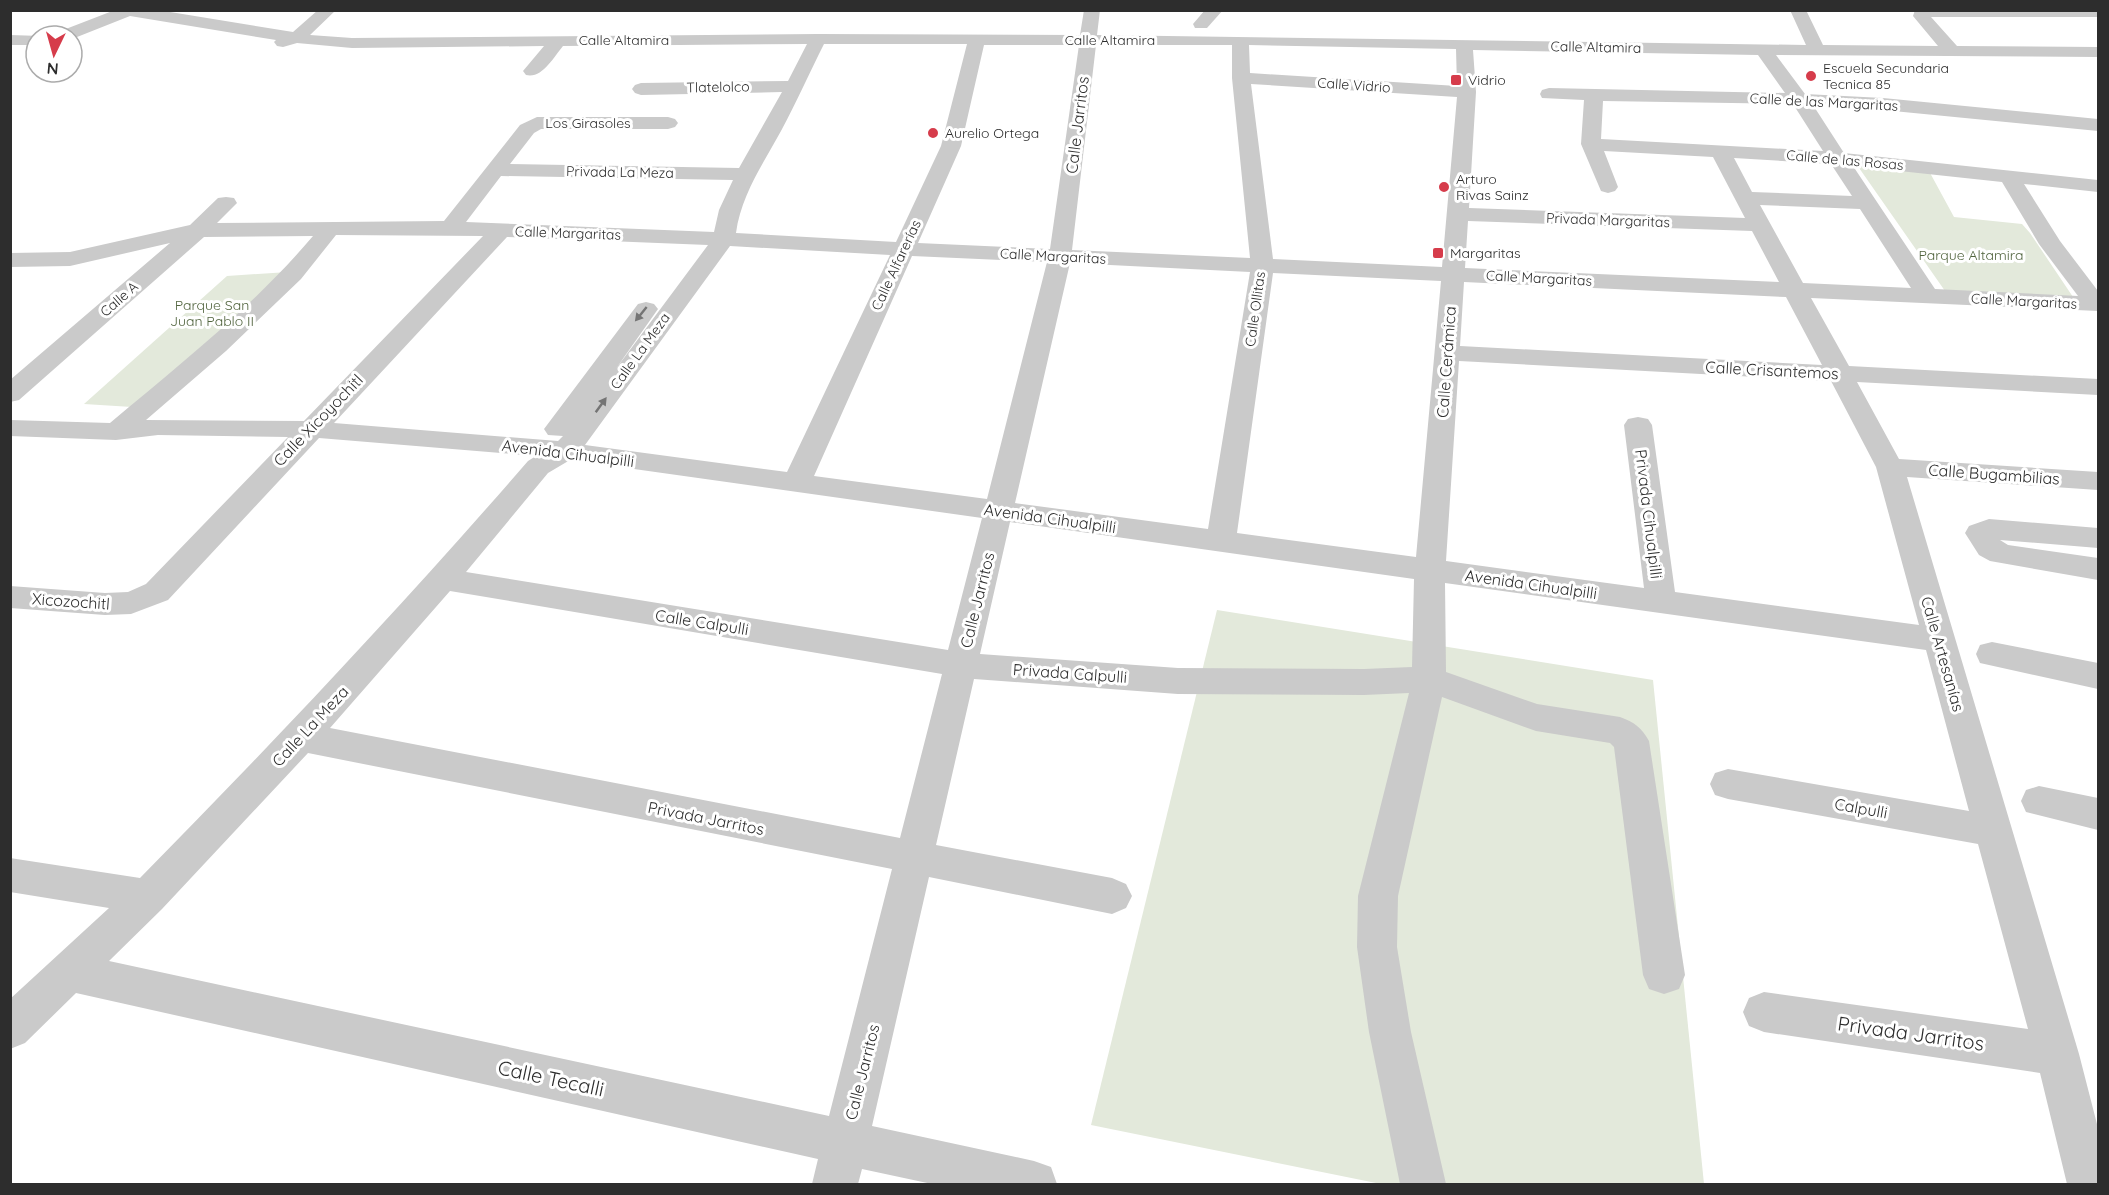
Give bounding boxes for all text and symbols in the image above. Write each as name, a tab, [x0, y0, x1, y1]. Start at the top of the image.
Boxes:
north arrow	[24, 24, 84, 84]
street label: Calle Altamira	[579, 31, 669, 49]
street label: Calle Altamira	[1065, 31, 1155, 49]
street label: Calle Altamira	[1551, 37, 1641, 57]
text: N	[46, 58, 59, 79]
place label: Escuela Secundaria Tecnica 85	[1823, 59, 1949, 93]
marker: Escuela Secundaria Tecnica 85	[1804, 69, 1818, 83]
place label: Vidrio	[1468, 71, 1506, 89]
street label: Calle Vidrio	[1317, 73, 1391, 97]
marker: Vidrio	[1449, 73, 1463, 87]
street label: Calle Jarritos	[1061, 75, 1093, 175]
street label: Tlatelolco	[686, 77, 750, 97]
street label: Calle de las Margaritas	[1749, 89, 1899, 115]
street label: Los Girasoles	[545, 114, 631, 132]
place label: Aurelio Ortega	[945, 124, 1039, 142]
marker: Aurelio Ortega	[926, 126, 940, 140]
street label: Calle de las Rosas	[1786, 146, 1904, 174]
street label: Privada La Meza	[566, 162, 674, 182]
place label: Arturo Rivas Sainz	[1456, 170, 1529, 204]
marker: Arturo Rivas Sainz	[1437, 180, 1451, 194]
street label: Privada Margaritas	[1546, 209, 1670, 231]
street label: Calle Alfarerías	[867, 217, 925, 313]
street label: Calle Margaritas	[515, 222, 621, 244]
street label: Calle Margaritas	[999, 244, 1107, 268]
place label: Margaritas	[1450, 244, 1521, 262]
marker: Margaritas	[1431, 246, 1445, 260]
park label: Parque Altamira	[1919, 246, 2023, 264]
street label: Calle Margaritas	[1485, 266, 1593, 290]
street label: Calle Ollitas	[1241, 270, 1269, 348]
street label: Calle A	[96, 278, 142, 320]
street label: Calle Margaritas	[1970, 289, 2078, 313]
park label: Parque San Juan Pablo II	[170, 296, 254, 330]
street label: Calle Cerámica	[1432, 305, 1460, 419]
one-way arrow	[636, 307, 648, 322]
street label: Calle La Meza	[606, 309, 674, 393]
street label: Calle Crisantemos	[1705, 357, 1839, 383]
street label: Calle Xicoyochitl	[269, 370, 367, 470]
one-way arrow	[595, 397, 607, 412]
street label: Avenida Cihualpilli	[501, 435, 635, 471]
street label: Privada Cihualpilli	[1631, 448, 1667, 580]
street label: Calle Bugambilias	[1928, 459, 2060, 489]
street label: Avenida Cihualpilli	[983, 499, 1117, 537]
street label: Calle Jarritos	[955, 550, 999, 650]
street label: Avenida Cihualpilli	[1464, 565, 1598, 603]
street label: Xicozochitl	[31, 588, 111, 614]
street label: Calle Artesanías	[1917, 594, 1969, 714]
street label: Calle Calpulli	[654, 605, 750, 639]
street label: Privada Calpulli	[1012, 659, 1128, 687]
street label: Calle La Meza	[268, 682, 352, 770]
street label: Calpulli	[1833, 794, 1889, 822]
street label: Privada Jarritos	[646, 797, 766, 839]
street label: Privada Jarritos	[1836, 1010, 1986, 1056]
street label: Calle Jarritos	[840, 1022, 884, 1122]
street label: Calle Tecalli	[496, 1055, 606, 1101]

